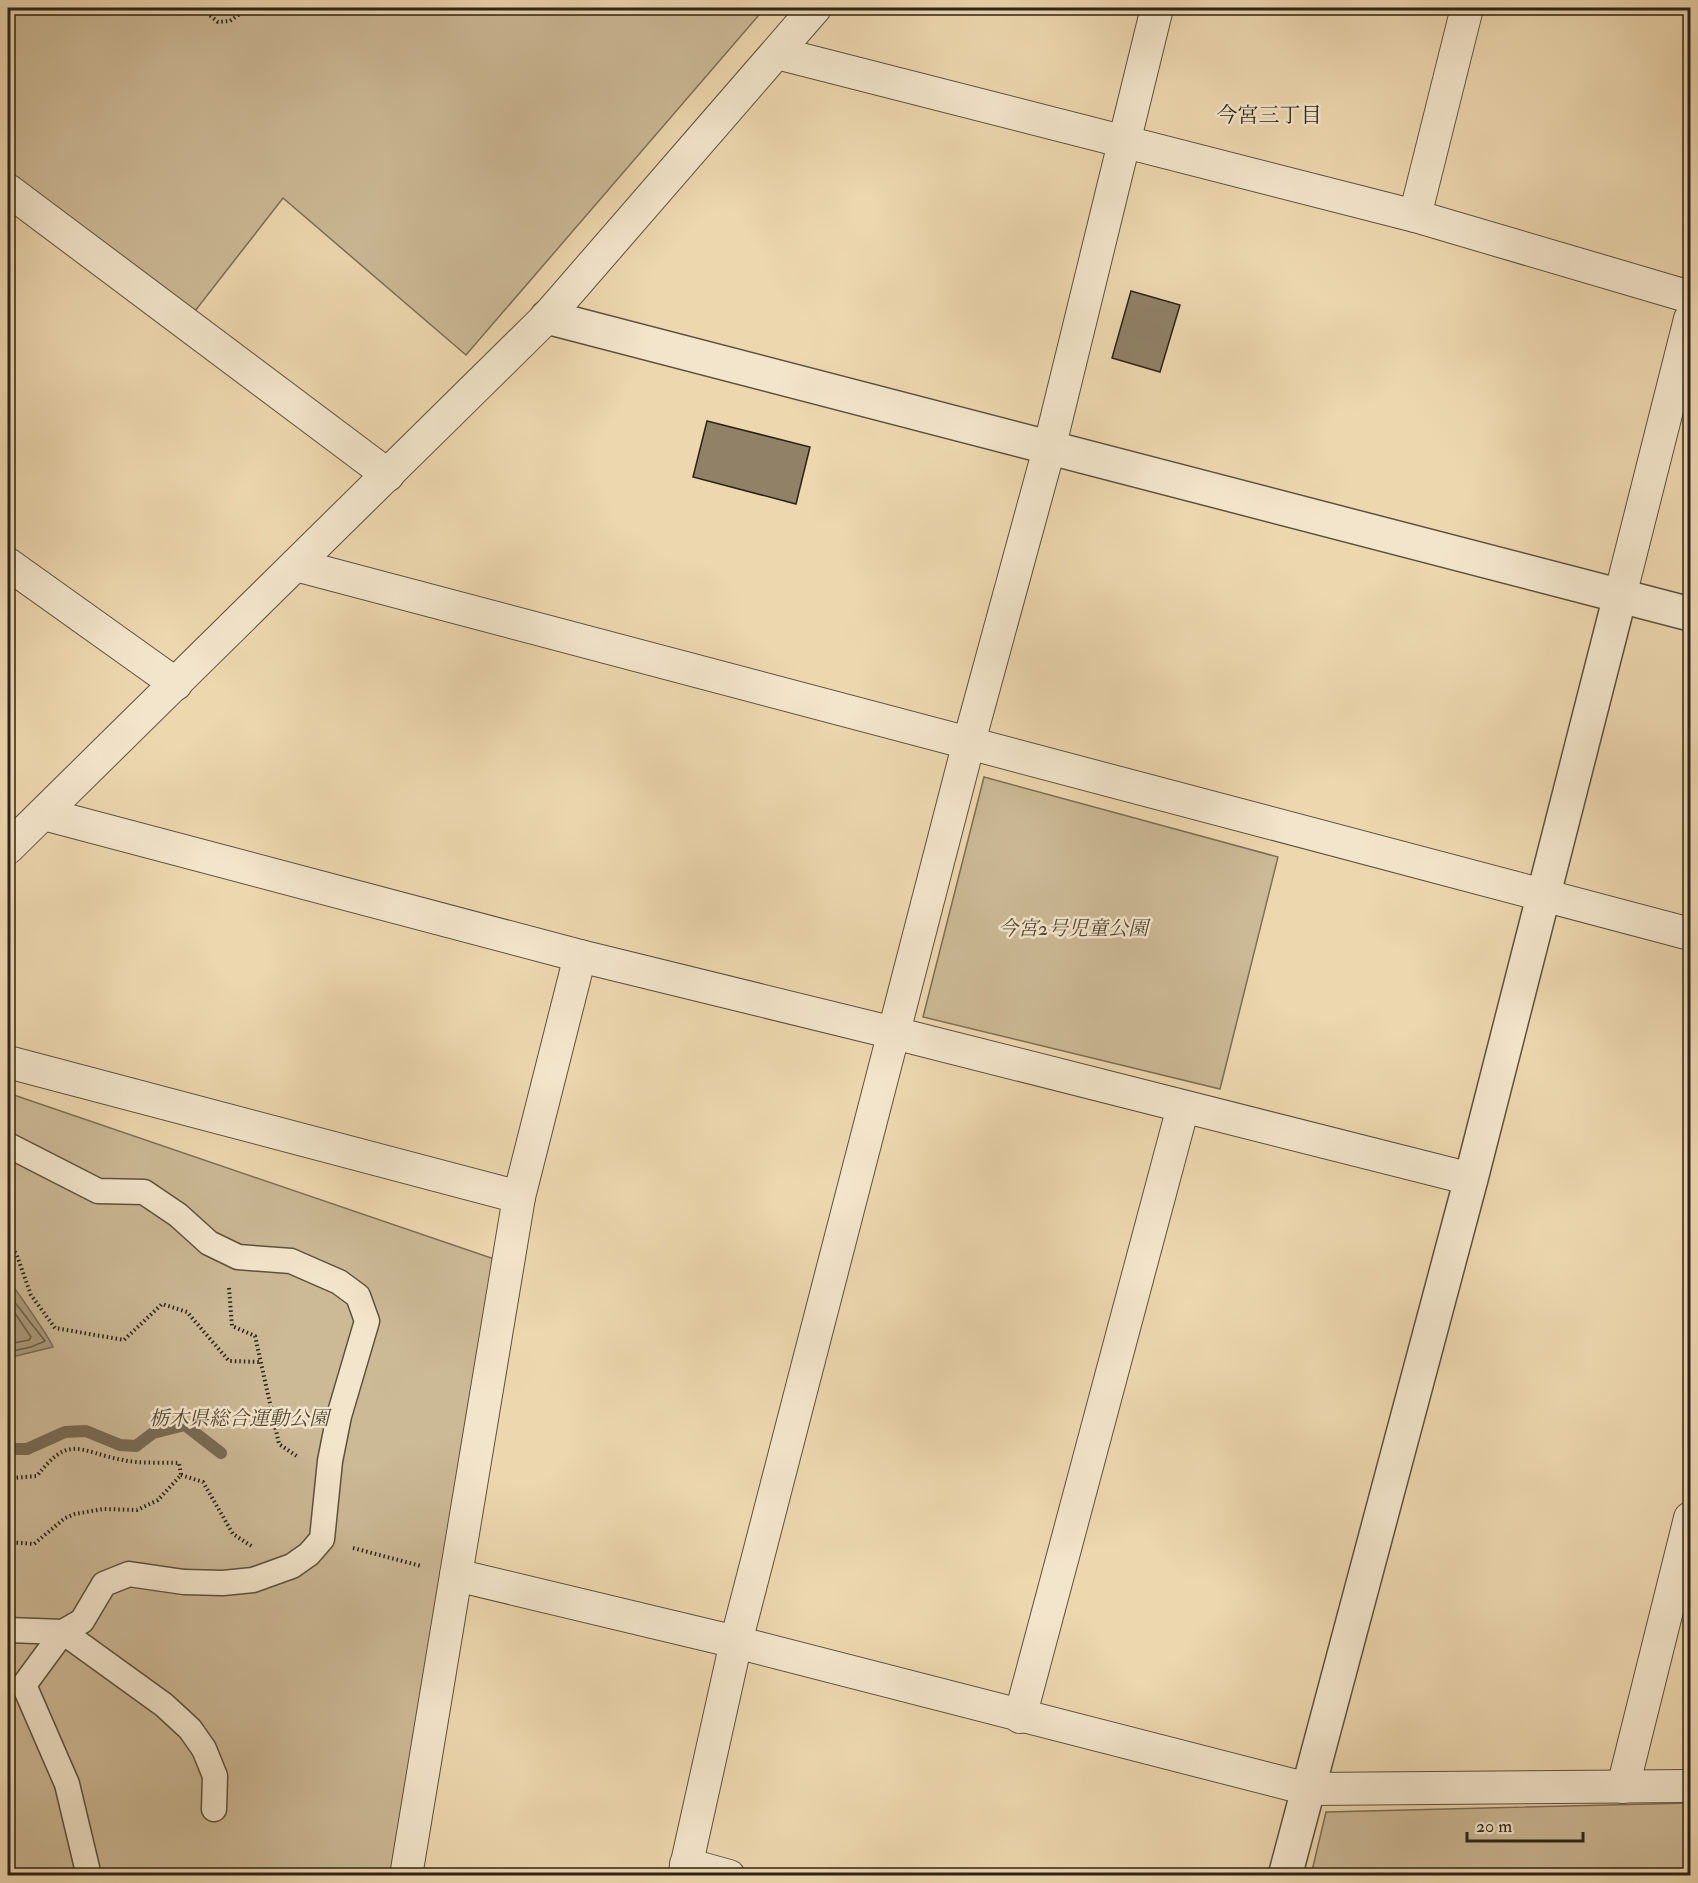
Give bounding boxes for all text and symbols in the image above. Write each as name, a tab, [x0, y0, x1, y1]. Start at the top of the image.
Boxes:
district label: 今宮三丁目	[1217, 102, 1322, 129]
park label: 今宮2号児童公園	[998, 916, 1151, 941]
park label: 栃木県総合運動公園	[149, 1406, 332, 1431]
scale bar	[1467, 1805, 1582, 1843]
text: 20 m	[1476, 1815, 1512, 1838]

